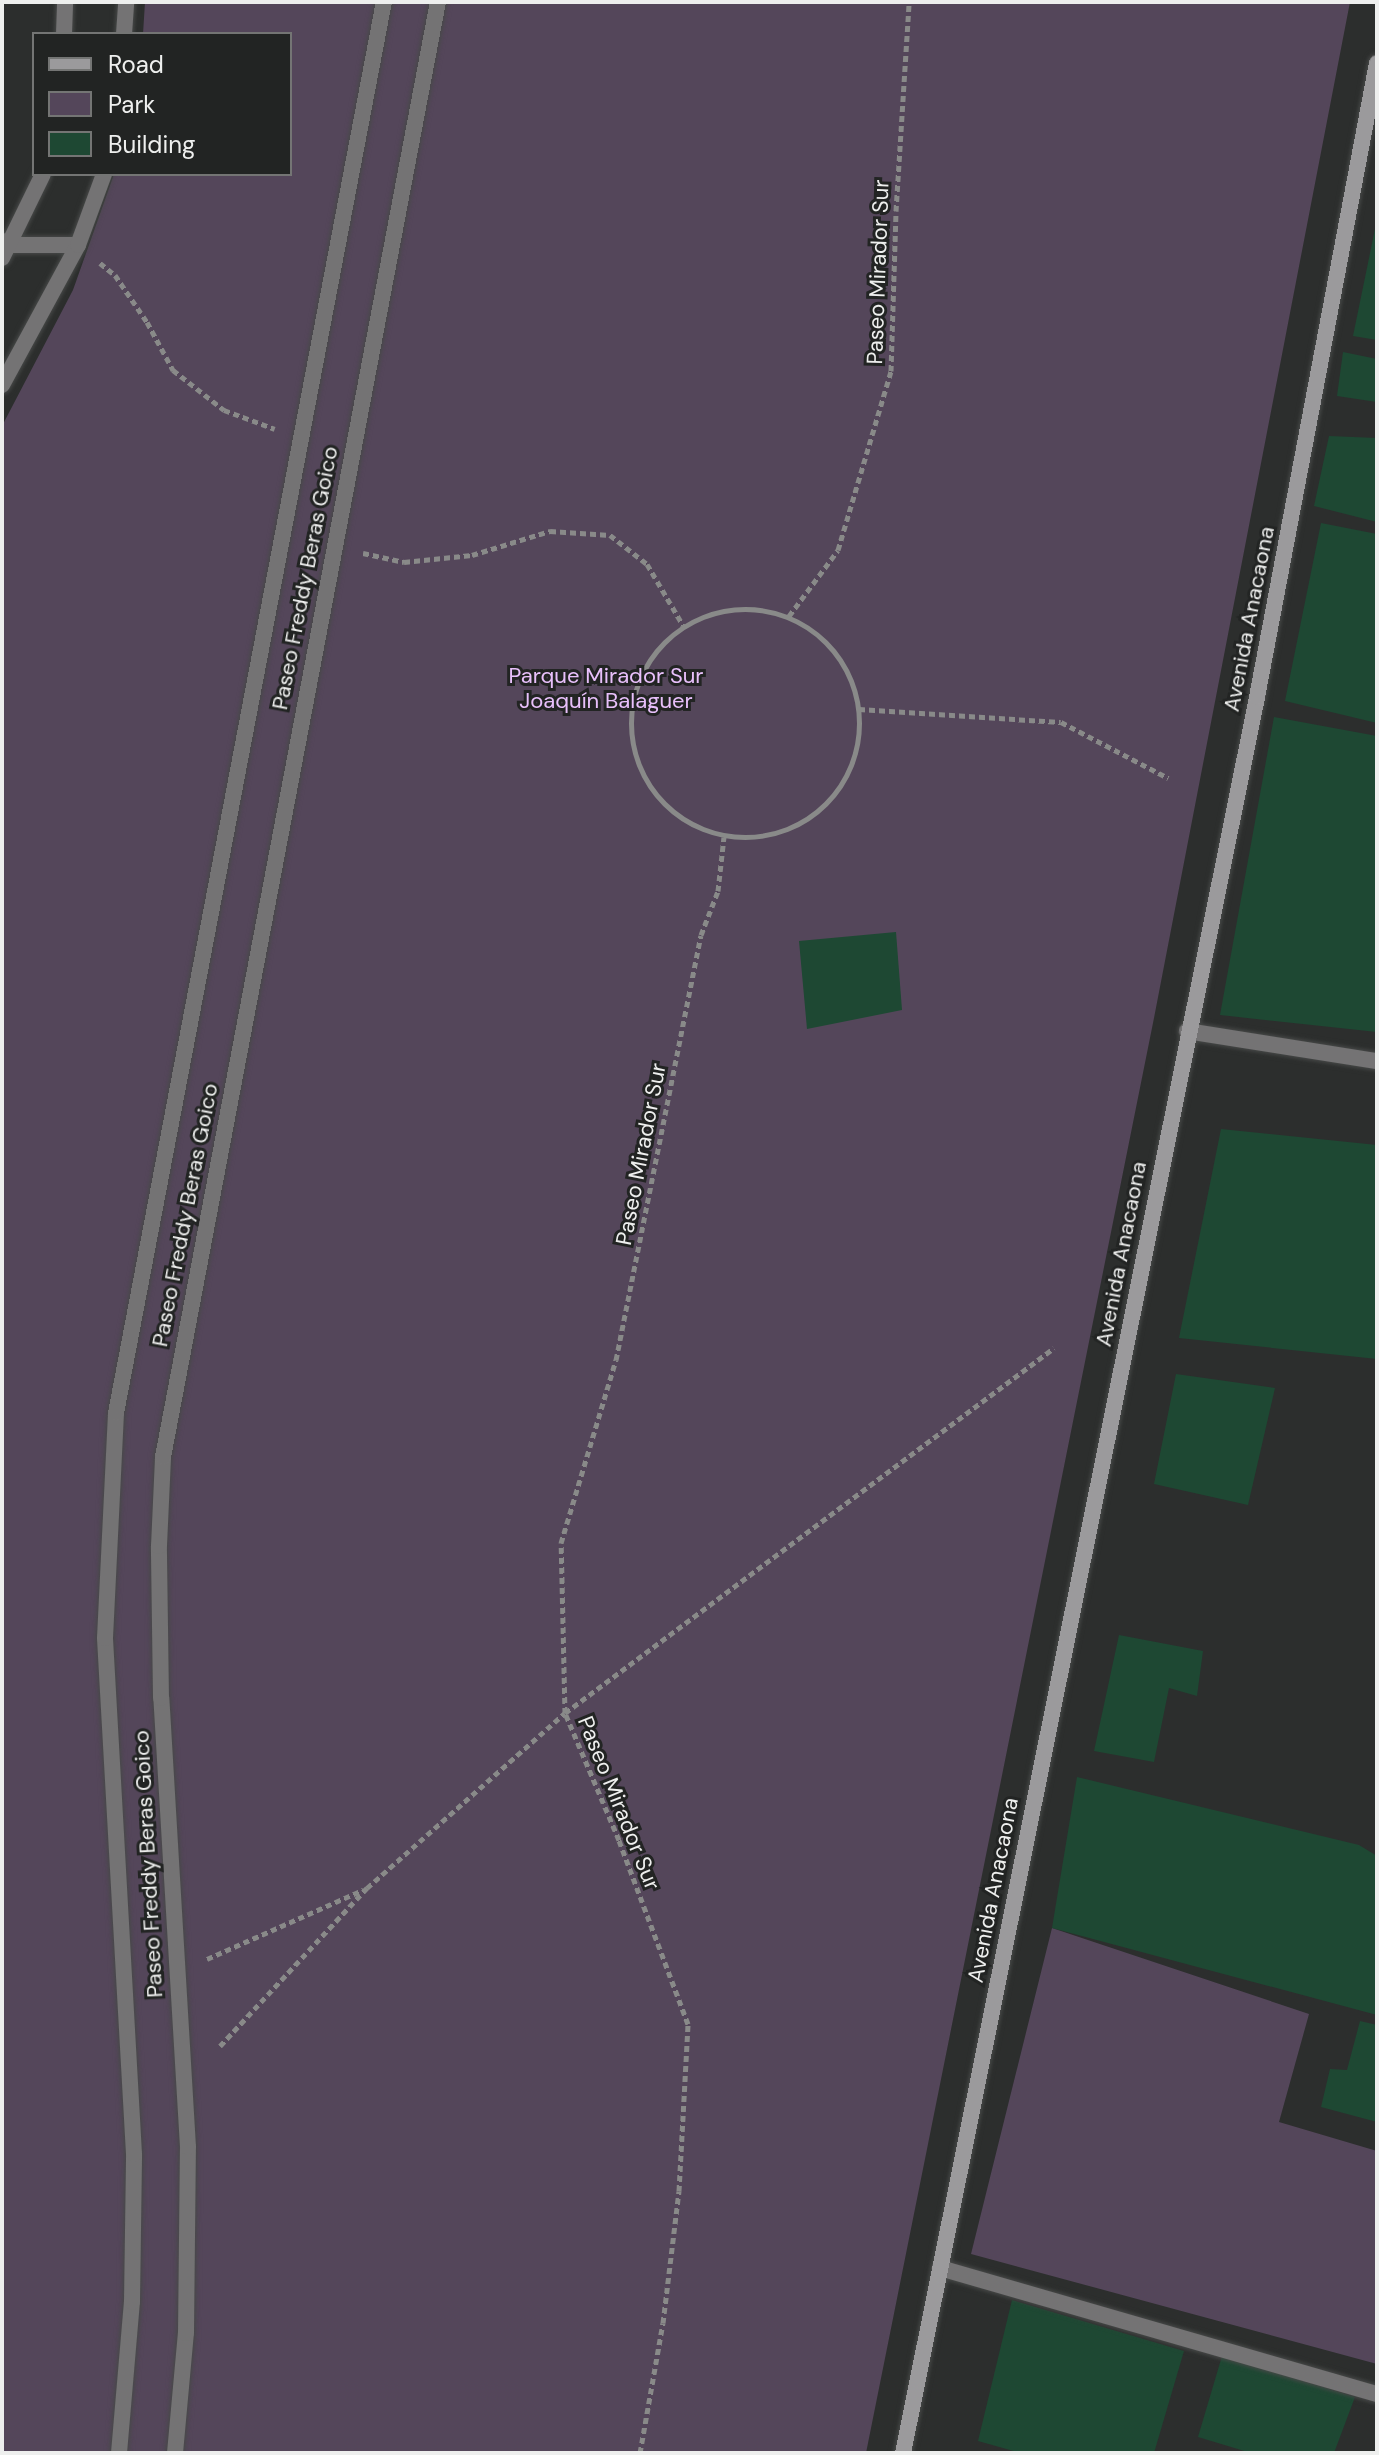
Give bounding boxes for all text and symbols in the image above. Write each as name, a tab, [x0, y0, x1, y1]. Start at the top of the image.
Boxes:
legend	[32, 32, 292, 176]
text: Road	[108, 49, 164, 80]
text: Park	[108, 89, 155, 120]
text: Building	[108, 129, 195, 160]
street label: Paseo Mirador Sur	[862, 179, 894, 365]
street label: Paseo Freddy Beras Goico	[267, 444, 343, 712]
street label: Avenida Anacaona	[1218, 524, 1280, 714]
park label: Parque Mirador Sur Joaquín Balaguer	[509, 662, 703, 714]
street label: Paseo Mirador Sur	[610, 1061, 672, 1247]
street label: Paseo Freddy Beras Goico	[147, 1081, 223, 1349]
street label: Avenida Anacaona	[1090, 1159, 1152, 1349]
street label: Paseo Mirador Sur	[572, 1712, 666, 1894]
street label: Paseo Freddy Beras Goico	[128, 1730, 168, 1998]
street label: Avenida Anacaona	[962, 1795, 1024, 1985]

